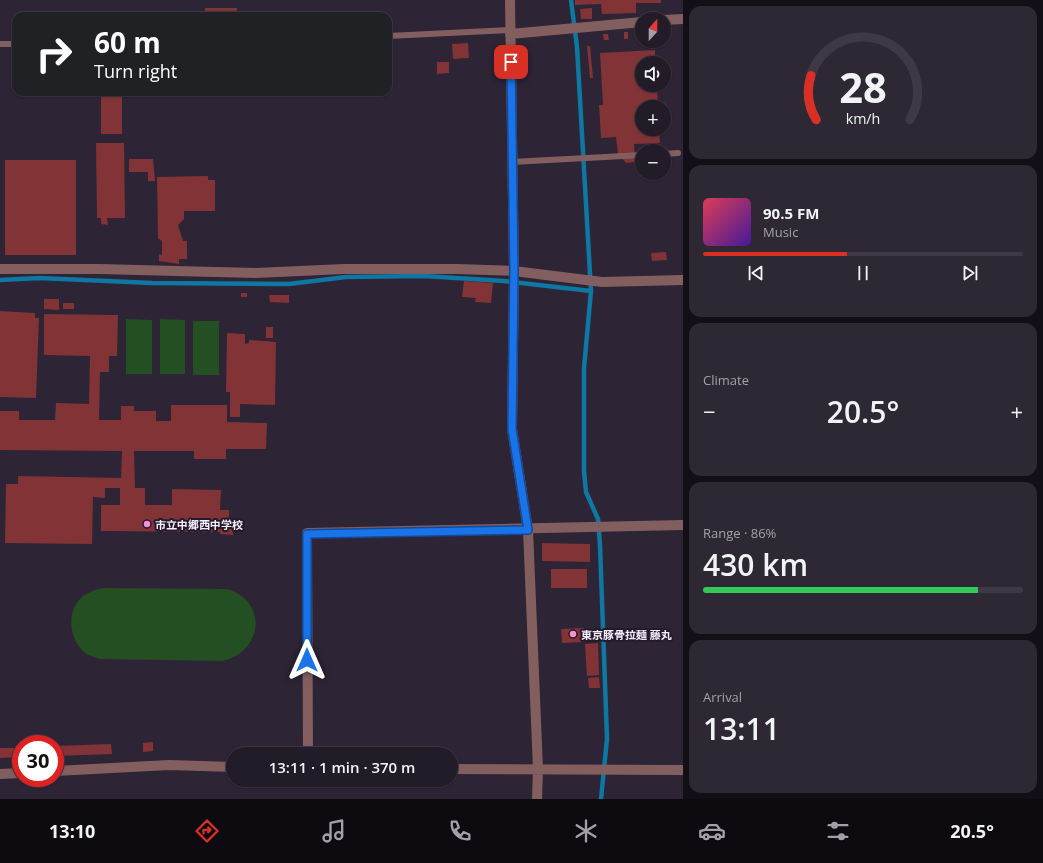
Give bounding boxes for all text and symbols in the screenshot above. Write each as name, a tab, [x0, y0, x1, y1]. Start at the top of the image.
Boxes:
north arrow	[635, 12, 671, 48]
map controls	[635, 12, 671, 180]
text: 60 m	[94, 23, 161, 61]
icon: right	[28, 28, 80, 80]
pin	[494, 45, 528, 79]
icon: arrive	[500, 51, 522, 73]
button: sound	[635, 56, 671, 92]
text: Turn right	[94, 59, 177, 83]
text: 28	[839, 59, 887, 115]
button: +	[635, 100, 671, 136]
text: km/h	[846, 109, 880, 128]
button: −	[635, 144, 671, 180]
text: 90.5 FM	[763, 203, 819, 223]
text: Music	[763, 223, 798, 241]
icon: previous	[745, 262, 767, 284]
icon: pause	[852, 262, 874, 284]
icon: next	[959, 262, 981, 284]
text: Climate	[703, 371, 749, 389]
text: 20.5°	[827, 391, 899, 432]
text: −	[703, 396, 716, 426]
text: +	[1010, 396, 1023, 426]
place label: 市立中郷西中学校	[155, 517, 243, 532]
marker: 市立中郷西中学校	[142, 519, 152, 529]
text: Range · 86%	[703, 524, 776, 542]
text: 430 km	[703, 544, 808, 585]
place label: 東京豚骨拉麺 藤丸	[581, 627, 672, 642]
marker: 東京豚骨拉麺 藤丸	[568, 629, 578, 639]
position arrow	[286, 639, 328, 681]
text: Arrival	[703, 688, 742, 706]
text: 13:11	[703, 708, 780, 749]
speed limit sign: 30	[12, 735, 64, 787]
text: 13:11 · 1 min · 370 m	[269, 757, 415, 777]
icon: directions	[193, 817, 221, 845]
icon: music	[320, 817, 348, 845]
icon: phone	[446, 817, 474, 845]
icon: climate	[572, 817, 600, 845]
icon: car	[698, 817, 726, 845]
icon: filters	[824, 817, 852, 845]
text: 13:10	[49, 819, 95, 843]
text: 20.5°	[950, 819, 994, 843]

